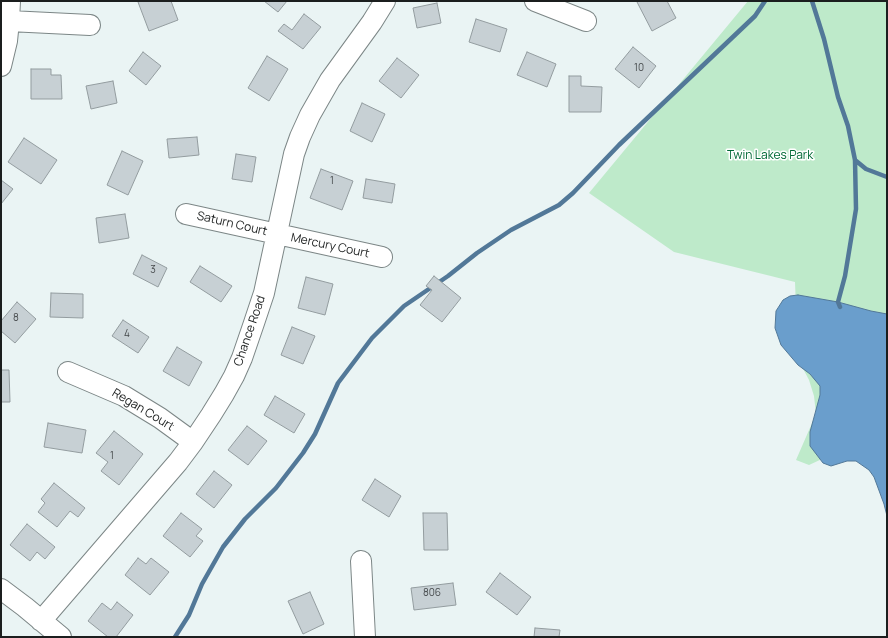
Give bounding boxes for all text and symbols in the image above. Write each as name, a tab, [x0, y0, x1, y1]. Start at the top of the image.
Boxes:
house number: 10	[634, 62, 644, 74]
park label: Twin Lakes Park	[727, 149, 813, 163]
house number: 1	[330, 175, 334, 187]
street label: Saturn Court	[195, 209, 269, 239]
street label: Mercury Court	[289, 231, 371, 261]
house number: 3	[150, 264, 156, 276]
street label: Chance Road	[231, 294, 269, 368]
house number: 8	[13, 312, 19, 324]
house number: 4	[124, 328, 130, 340]
street label: Regan Court	[109, 386, 177, 434]
house number: 1	[110, 450, 114, 462]
house number: 806	[423, 587, 441, 599]

